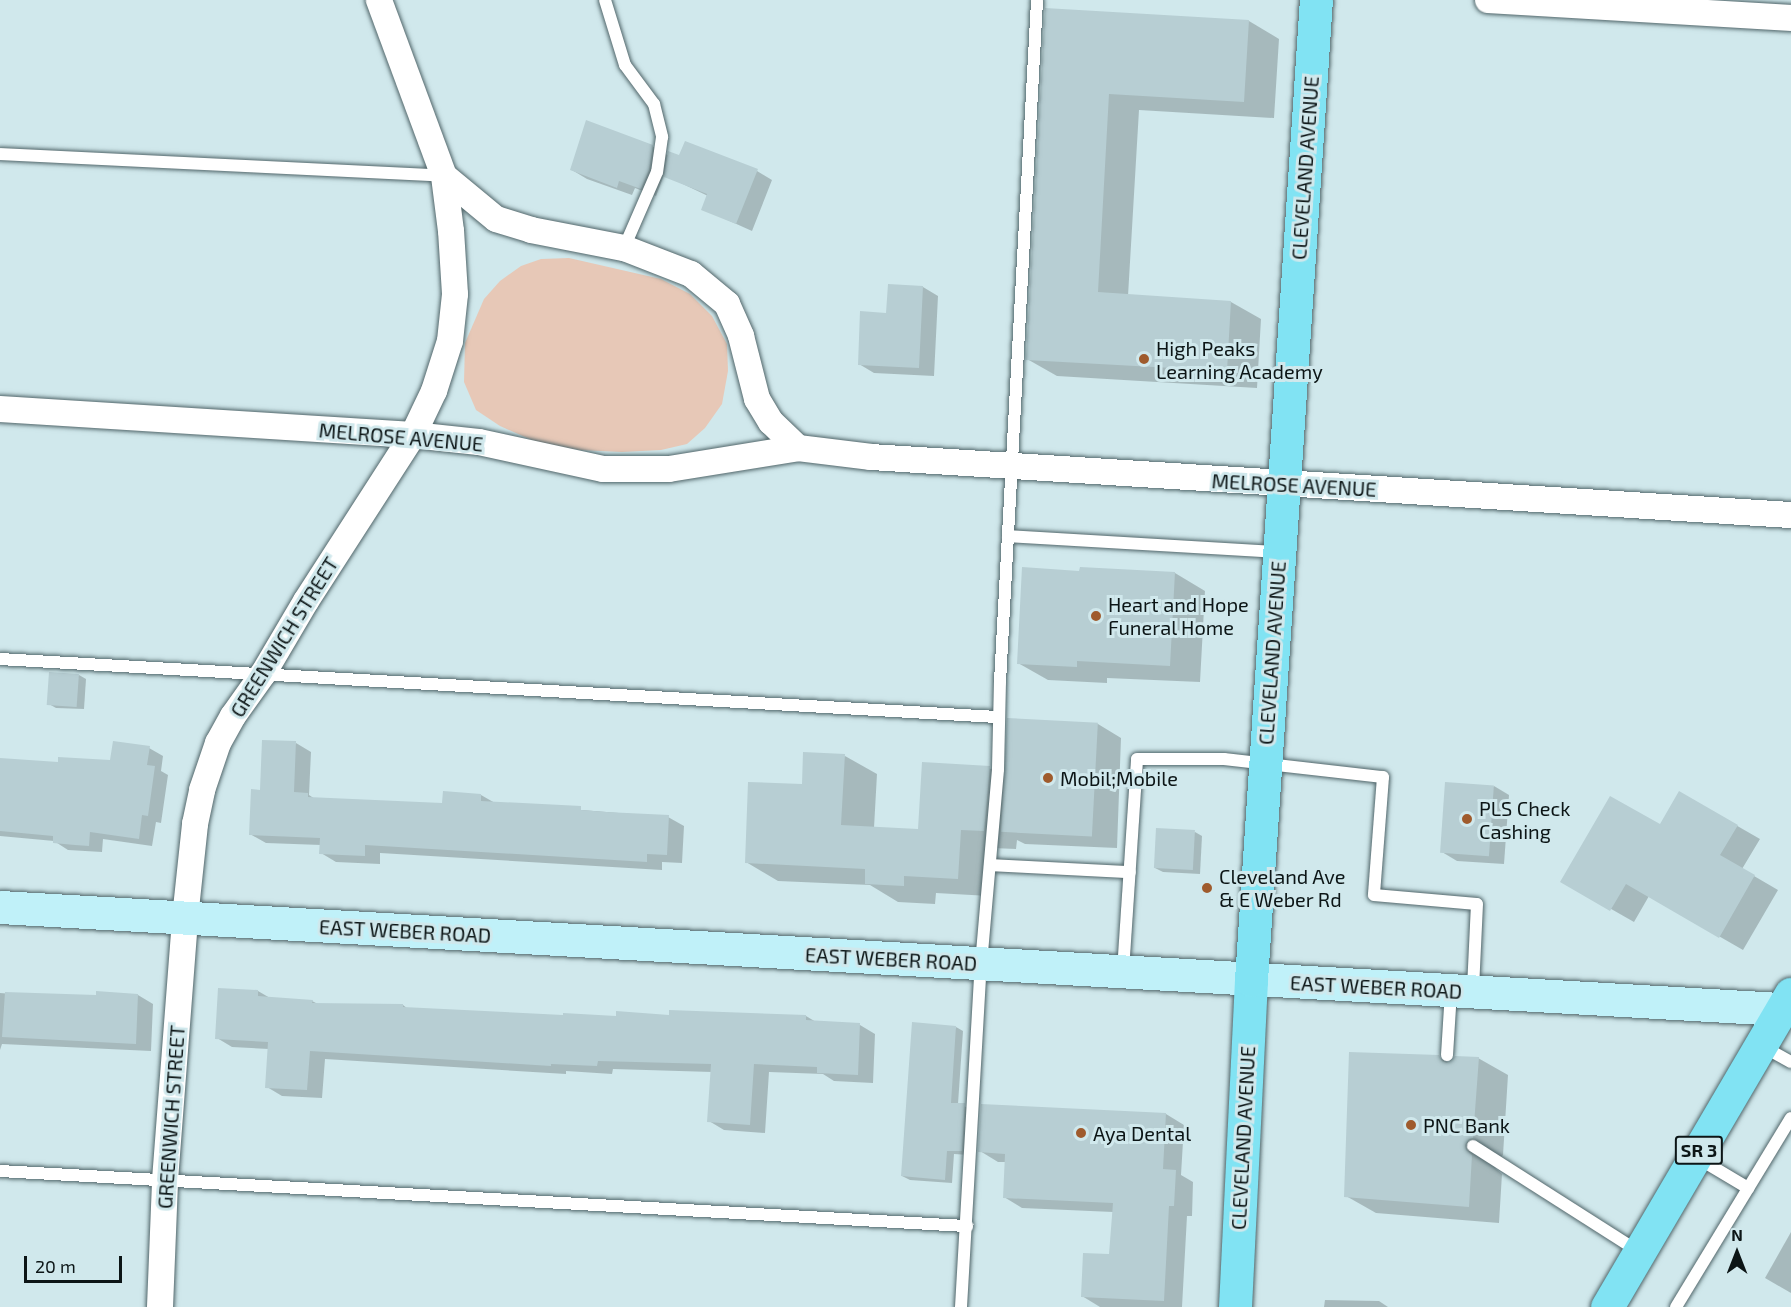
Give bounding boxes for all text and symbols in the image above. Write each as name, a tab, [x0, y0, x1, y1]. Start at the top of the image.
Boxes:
street label: CLEVELAND AVENUE	[1287, 75, 1323, 261]
place label: High Peaks Learning Academy	[1156, 336, 1323, 383]
marker: High Peaks Learning Academy	[1137, 352, 1151, 366]
street label: MELROSE AVENUE	[318, 418, 484, 456]
street label: MELROSE AVENUE	[1211, 469, 1377, 501]
street label: GREENWICH STREET	[225, 553, 343, 721]
street label: CLEVELAND AVENUE	[1254, 560, 1290, 746]
place label: Heart and Hope Funeral Home	[1108, 592, 1249, 639]
marker: Heart and Hope Funeral Home	[1089, 609, 1103, 623]
place label: Mobil;Mobile	[1060, 766, 1178, 790]
marker: Mobil;Mobile	[1041, 771, 1055, 785]
place label: PLS Check Cashing	[1479, 796, 1570, 843]
marker: PLS Check Cashing	[1460, 812, 1474, 826]
place label: Cleveland Ave & E Weber Rd	[1219, 864, 1346, 911]
marker: Cleveland Ave & E Weber Rd	[1200, 881, 1214, 895]
street label: EAST WEBER ROAD	[318, 914, 492, 948]
street label: EAST WEBER ROAD	[804, 942, 978, 976]
street label: EAST WEBER ROAD	[1289, 970, 1463, 1004]
street label: GREENWICH STREET	[153, 1024, 189, 1210]
street label: CLEVELAND AVENUE	[1226, 1045, 1260, 1231]
place label: PNC Bank	[1423, 1113, 1510, 1137]
marker: PNC Bank	[1404, 1118, 1418, 1132]
place label: Aya Dental	[1093, 1121, 1191, 1145]
marker: Aya Dental	[1074, 1126, 1088, 1140]
road number: SR 3	[1674, 1135, 1724, 1165]
north arrow	[1707, 1223, 1767, 1283]
text: N	[1731, 1225, 1743, 1244]
scale bar	[27, 1244, 124, 1282]
text: 20 m	[35, 1255, 76, 1277]

